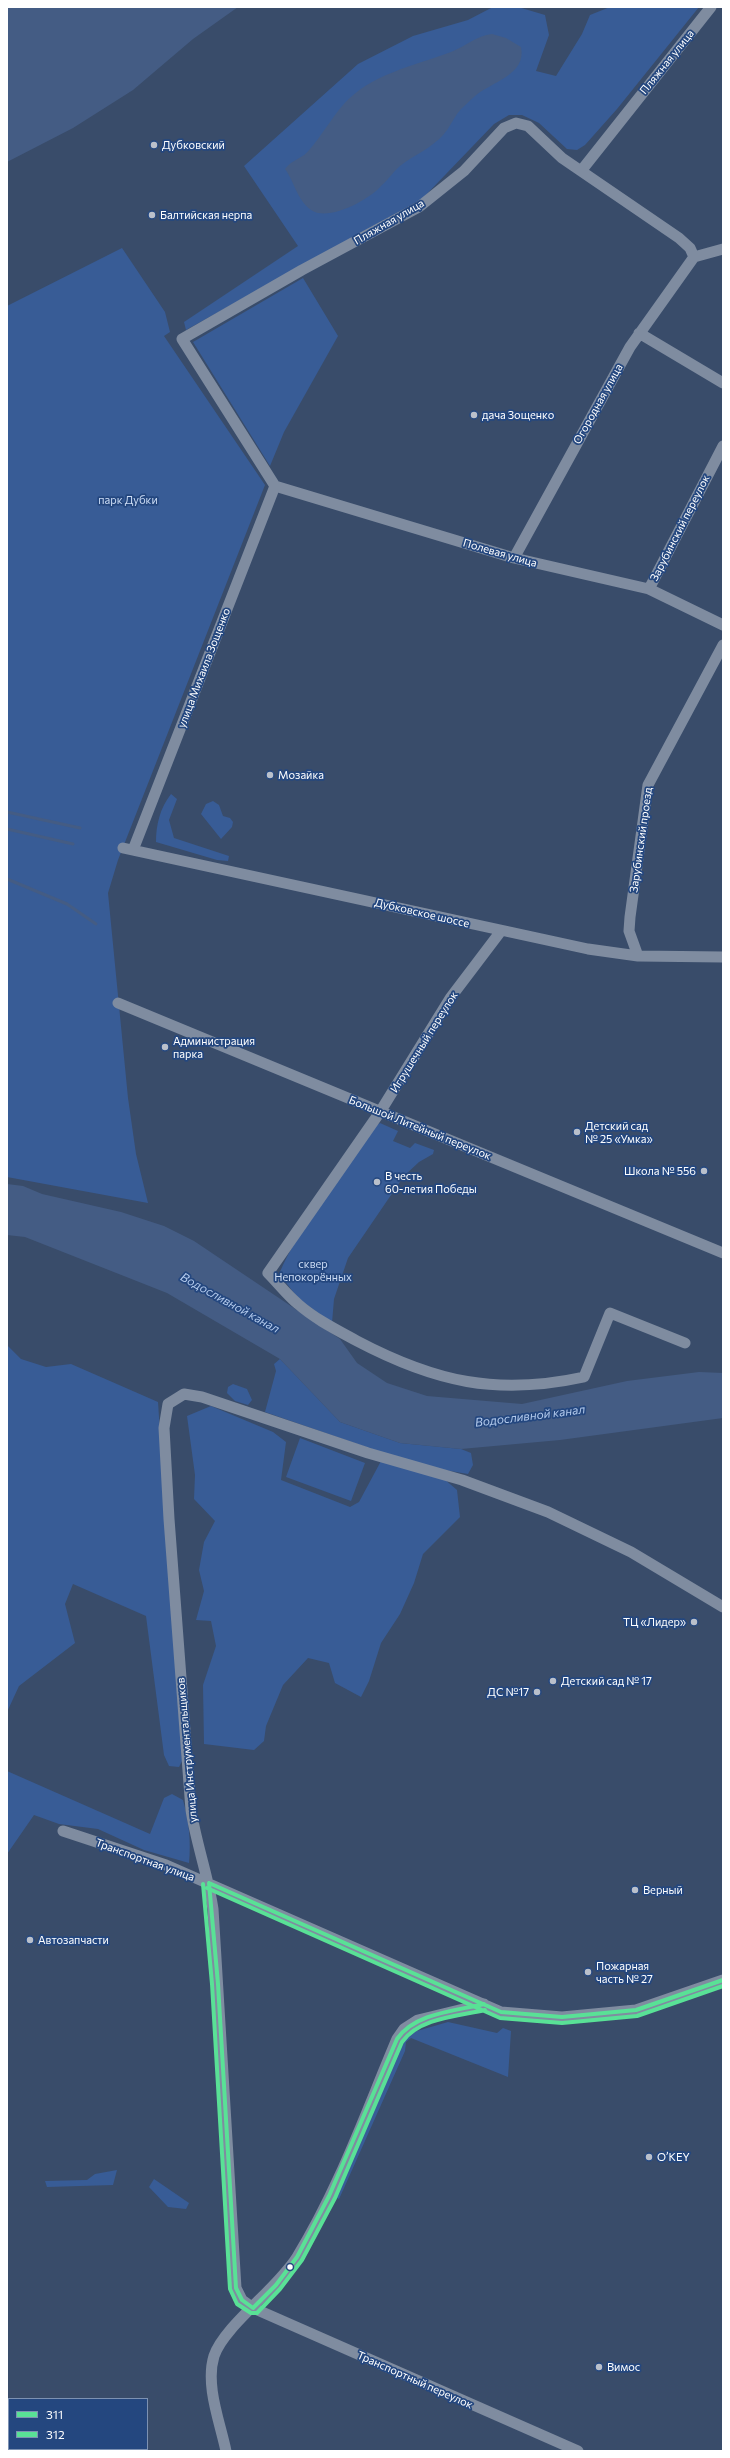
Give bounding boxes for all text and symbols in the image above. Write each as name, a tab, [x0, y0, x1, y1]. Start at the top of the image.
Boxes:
street label: Пляжная улица	[637, 27, 697, 97]
place label: Дубковский	[162, 138, 225, 152]
marker: Дубковский	[149, 140, 159, 150]
street label: Пляжная улица	[351, 197, 427, 247]
place label: Балтийская нерпа	[160, 208, 252, 222]
marker: Балтийская нерпа	[147, 210, 157, 220]
street label: Огородная улица	[571, 362, 625, 446]
place label: дача Зощенко	[482, 408, 554, 422]
marker: дача Зощенко	[469, 410, 479, 420]
street label: Зарубинский переулок	[647, 473, 713, 583]
park label: парк Дубки	[98, 493, 158, 507]
street label: Полевая улица	[461, 536, 539, 570]
street label: улица Михаила Зощенко	[175, 606, 233, 730]
place label: Мозайка	[278, 768, 324, 782]
marker: Мозайка	[265, 770, 275, 780]
street label: Зарубинский проезд	[627, 787, 655, 893]
street label: Дубковское шоссе	[373, 896, 471, 930]
street label: Игрушечный переулок	[387, 989, 461, 1095]
place label: Администрация парка	[173, 1034, 255, 1060]
marker: Администрация парка	[160, 1042, 170, 1052]
street label: Большой Литейный переулок	[347, 1093, 493, 1163]
place label: Детский сад № 25 «Умка»	[585, 1119, 653, 1145]
marker: Детский сад № 25 «Умка»	[572, 1127, 582, 1137]
place label: Школа № 556	[624, 1164, 696, 1178]
marker: Школа № 556	[699, 1166, 709, 1176]
place label: В честь 60-летия Победы	[385, 1169, 477, 1195]
marker: В честь 60-летия Победы	[372, 1177, 382, 1187]
park label: сквер Непокорённых	[274, 1257, 352, 1283]
water label: Водосливной канал	[178, 1270, 282, 1336]
water label: Водосливной канал	[474, 1402, 586, 1430]
place label: ТЦ «Лидер»	[623, 1615, 686, 1629]
marker: ТЦ «Лидер»	[689, 1617, 699, 1627]
place label: Детский сад № 17	[561, 1674, 652, 1688]
marker: Детский сад № 17	[548, 1676, 558, 1686]
street label: улица Инструментальщиков	[174, 1677, 200, 1823]
place label: ДС №17	[487, 1685, 529, 1699]
marker: ДС №17	[532, 1687, 542, 1697]
street label: Транспортная улица	[94, 1836, 196, 1884]
place label: Верный	[643, 1883, 683, 1897]
marker: Верный	[630, 1885, 640, 1895]
place label: Автозапчасти	[38, 1933, 109, 1947]
marker: Автозапчасти	[25, 1935, 35, 1945]
place label: Пожарная часть № 27	[596, 1959, 653, 1985]
marker: Пожарная часть № 27	[583, 1967, 593, 1977]
place label: O’KEY	[657, 2150, 690, 2164]
marker: O’KEY	[644, 2152, 654, 2162]
unlabelled marker	[285, 2262, 295, 2272]
street label: Транспортный переулок	[355, 2348, 475, 2412]
place label: Вимос	[607, 2360, 640, 2374]
marker: Вимос	[594, 2362, 604, 2372]
legend	[8, 2398, 148, 2450]
text: 311	[46, 2407, 63, 2421]
text: 312	[46, 2427, 65, 2441]

